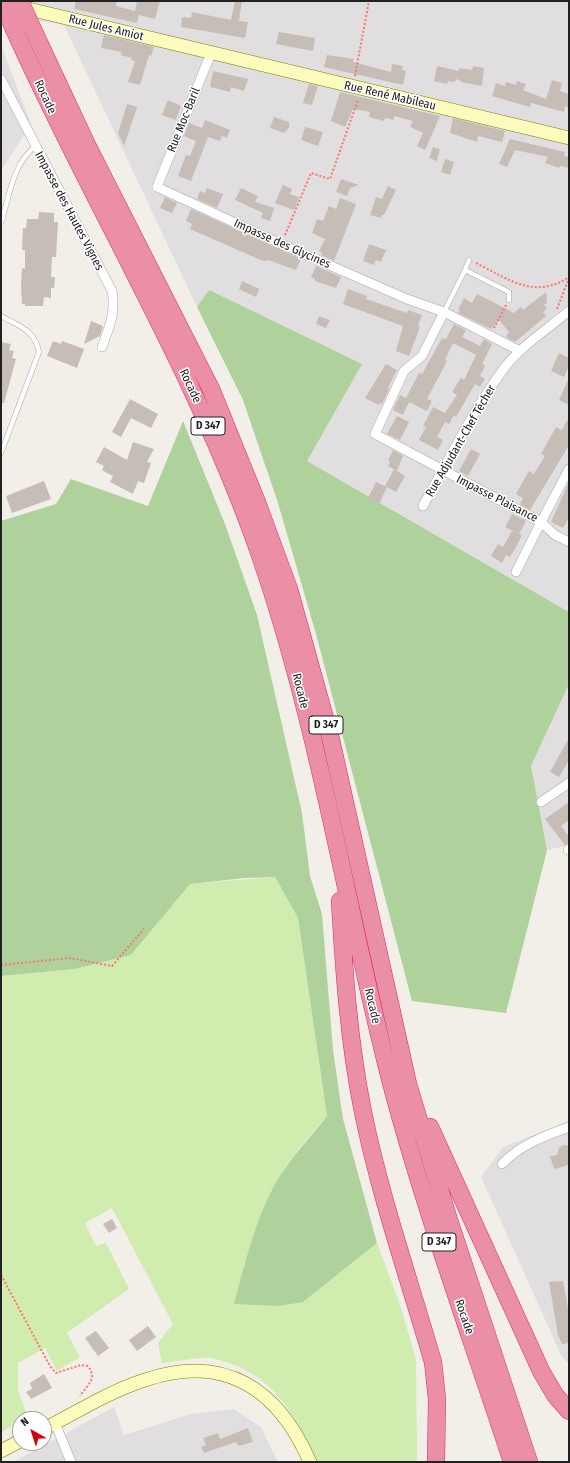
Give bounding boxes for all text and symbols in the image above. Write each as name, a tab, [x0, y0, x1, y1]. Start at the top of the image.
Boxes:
street label: Rue Jules Amiot	[67, 12, 145, 44]
street label: Rocade	[31, 78, 59, 116]
street label: Rue René Mabileau	[343, 78, 437, 114]
street label: Rue Moc-Baril	[165, 86, 203, 154]
street label: Impasse des Hautes Vignes	[31, 149, 107, 273]
street label: Impasse des Glycines	[231, 216, 333, 272]
street label: Rocade	[176, 367, 204, 405]
street label: Rue Adjudant-Chef Técher	[423, 382, 499, 500]
road number: D 347	[191, 417, 225, 435]
street label: Impasse Plaisance	[454, 472, 540, 526]
street label: Rocade	[289, 672, 311, 710]
road number: D 347	[309, 716, 343, 734]
street label: Rocade	[361, 987, 383, 1025]
road number: D 347	[422, 1233, 456, 1251]
street label: Rocade	[451, 1298, 477, 1336]
north arrow	[12, 1411, 52, 1451]
text: N	[18, 1415, 31, 1429]

